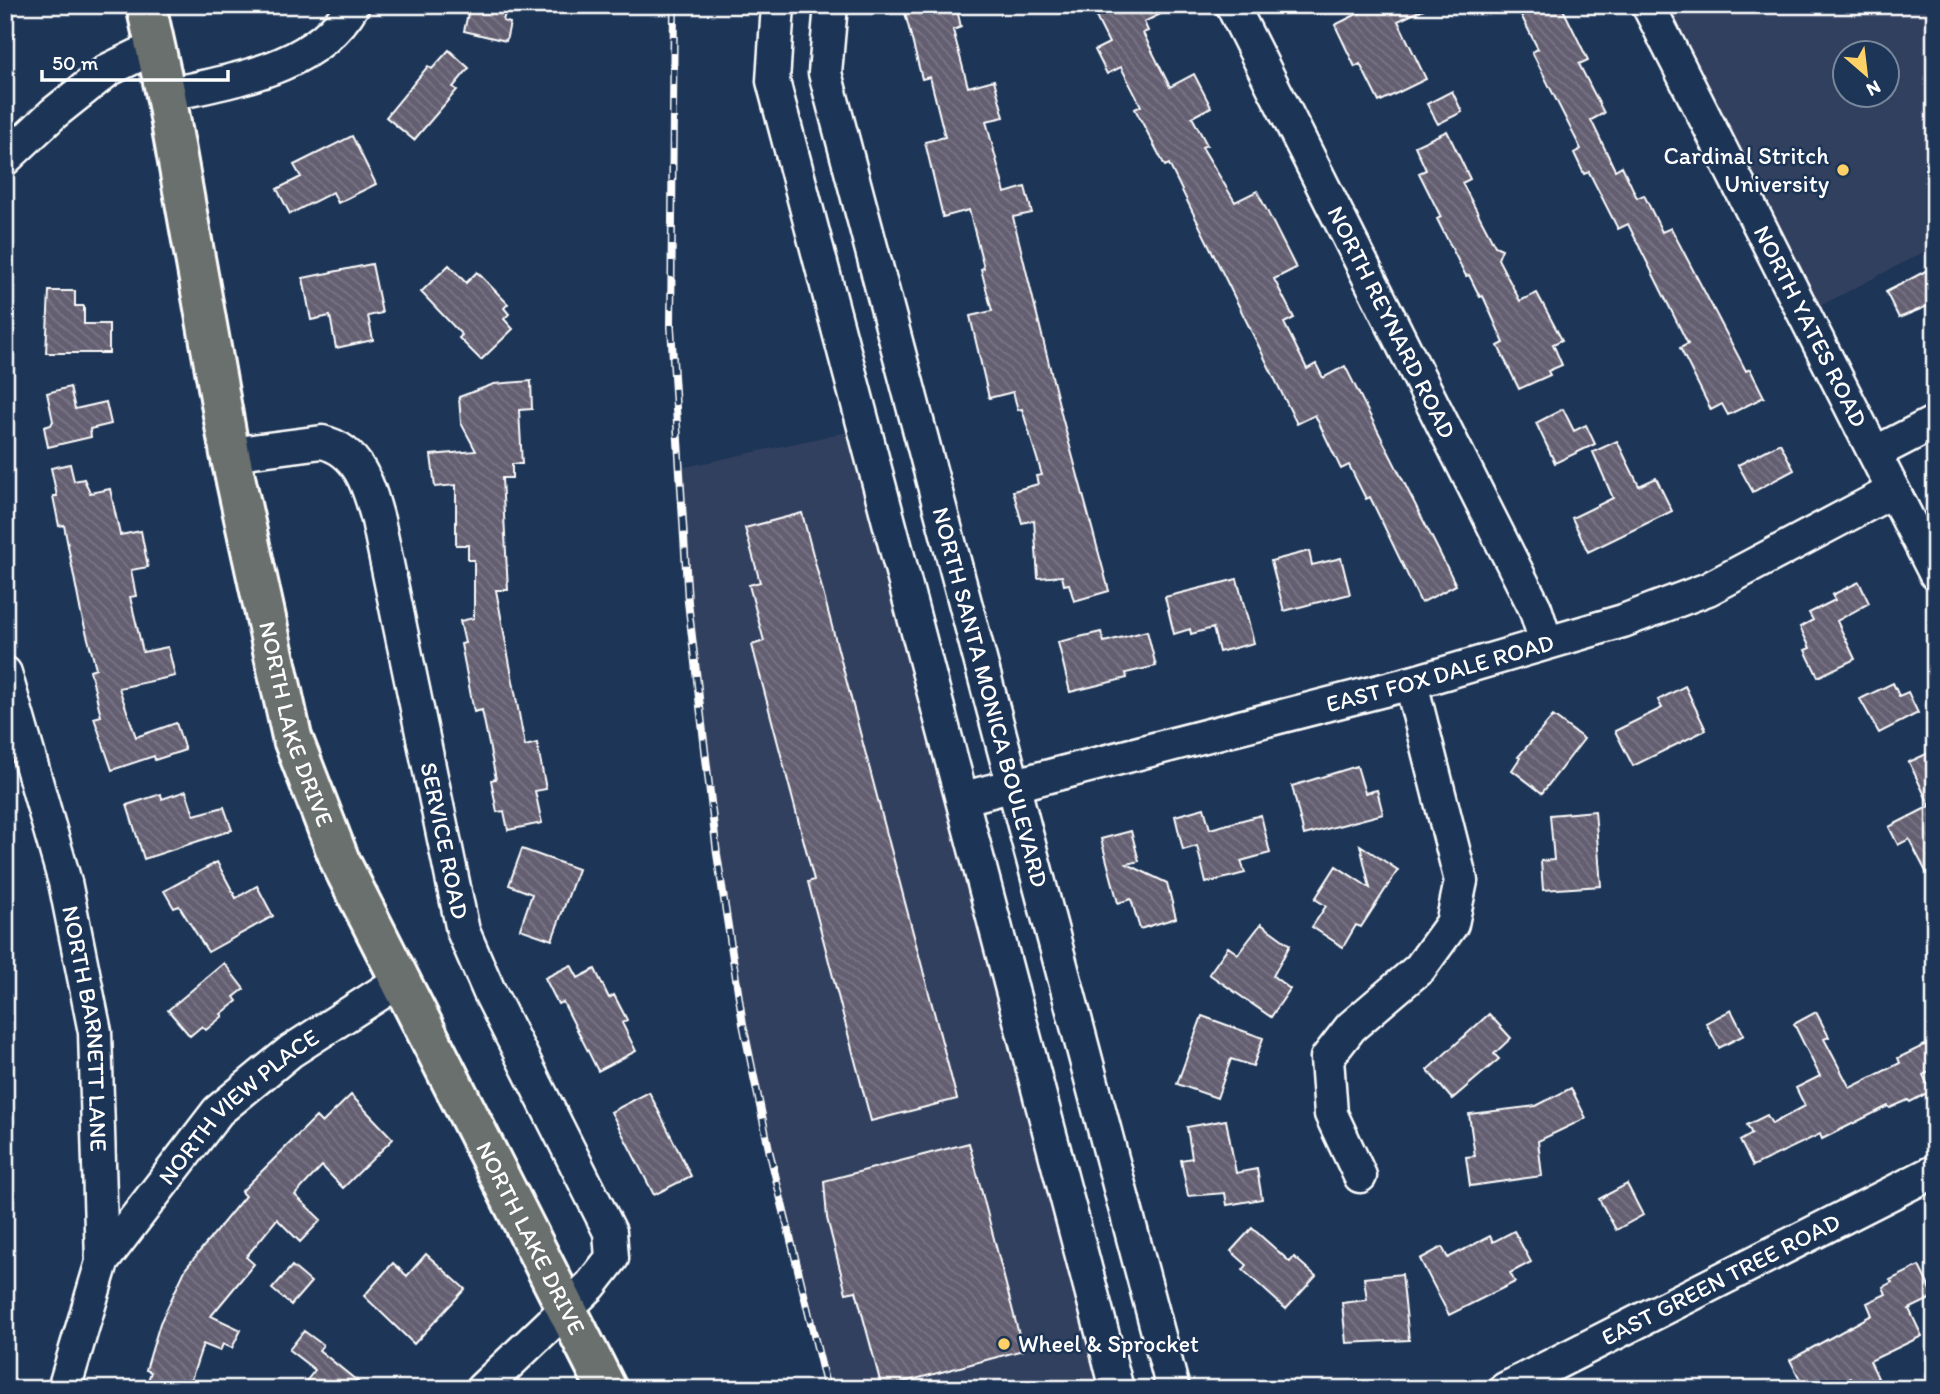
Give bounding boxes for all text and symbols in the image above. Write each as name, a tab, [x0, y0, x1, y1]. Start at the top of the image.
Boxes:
scale bar	[42, 38, 228, 82]
north arrow	[1832, 38, 1902, 108]
text: 50 m	[52, 50, 99, 75]
text: N	[1863, 75, 1885, 102]
place label: Cardinal Stritch University	[1663, 141, 1830, 198]
marker: Cardinal Stritch University	[1835, 162, 1851, 178]
street label: NORTH REYNARD ROAD	[1321, 201, 1462, 443]
street label: NORTH YATES ROAD	[1748, 220, 1874, 432]
street label: NORTH SANTA MONICA BOULEVARD	[926, 504, 1055, 891]
street label: NORTH LAKE DRIVE	[253, 619, 340, 831]
street label: EAST FOX DALE ROAD	[1323, 627, 1557, 718]
street label: SERVICE ROAD	[414, 760, 475, 922]
street label: NORTH BARNETT LANE	[56, 903, 114, 1152]
street label: NORTH VIEW PLACE	[152, 1022, 324, 1190]
street label: NORTH LAKE DRIVE	[470, 1136, 592, 1339]
street label: EAST GREEN TREE ROAD	[1596, 1207, 1845, 1352]
place label: Wheel & Sprocket	[1018, 1329, 1199, 1358]
marker: Wheel & Sprocket	[996, 1336, 1012, 1352]

